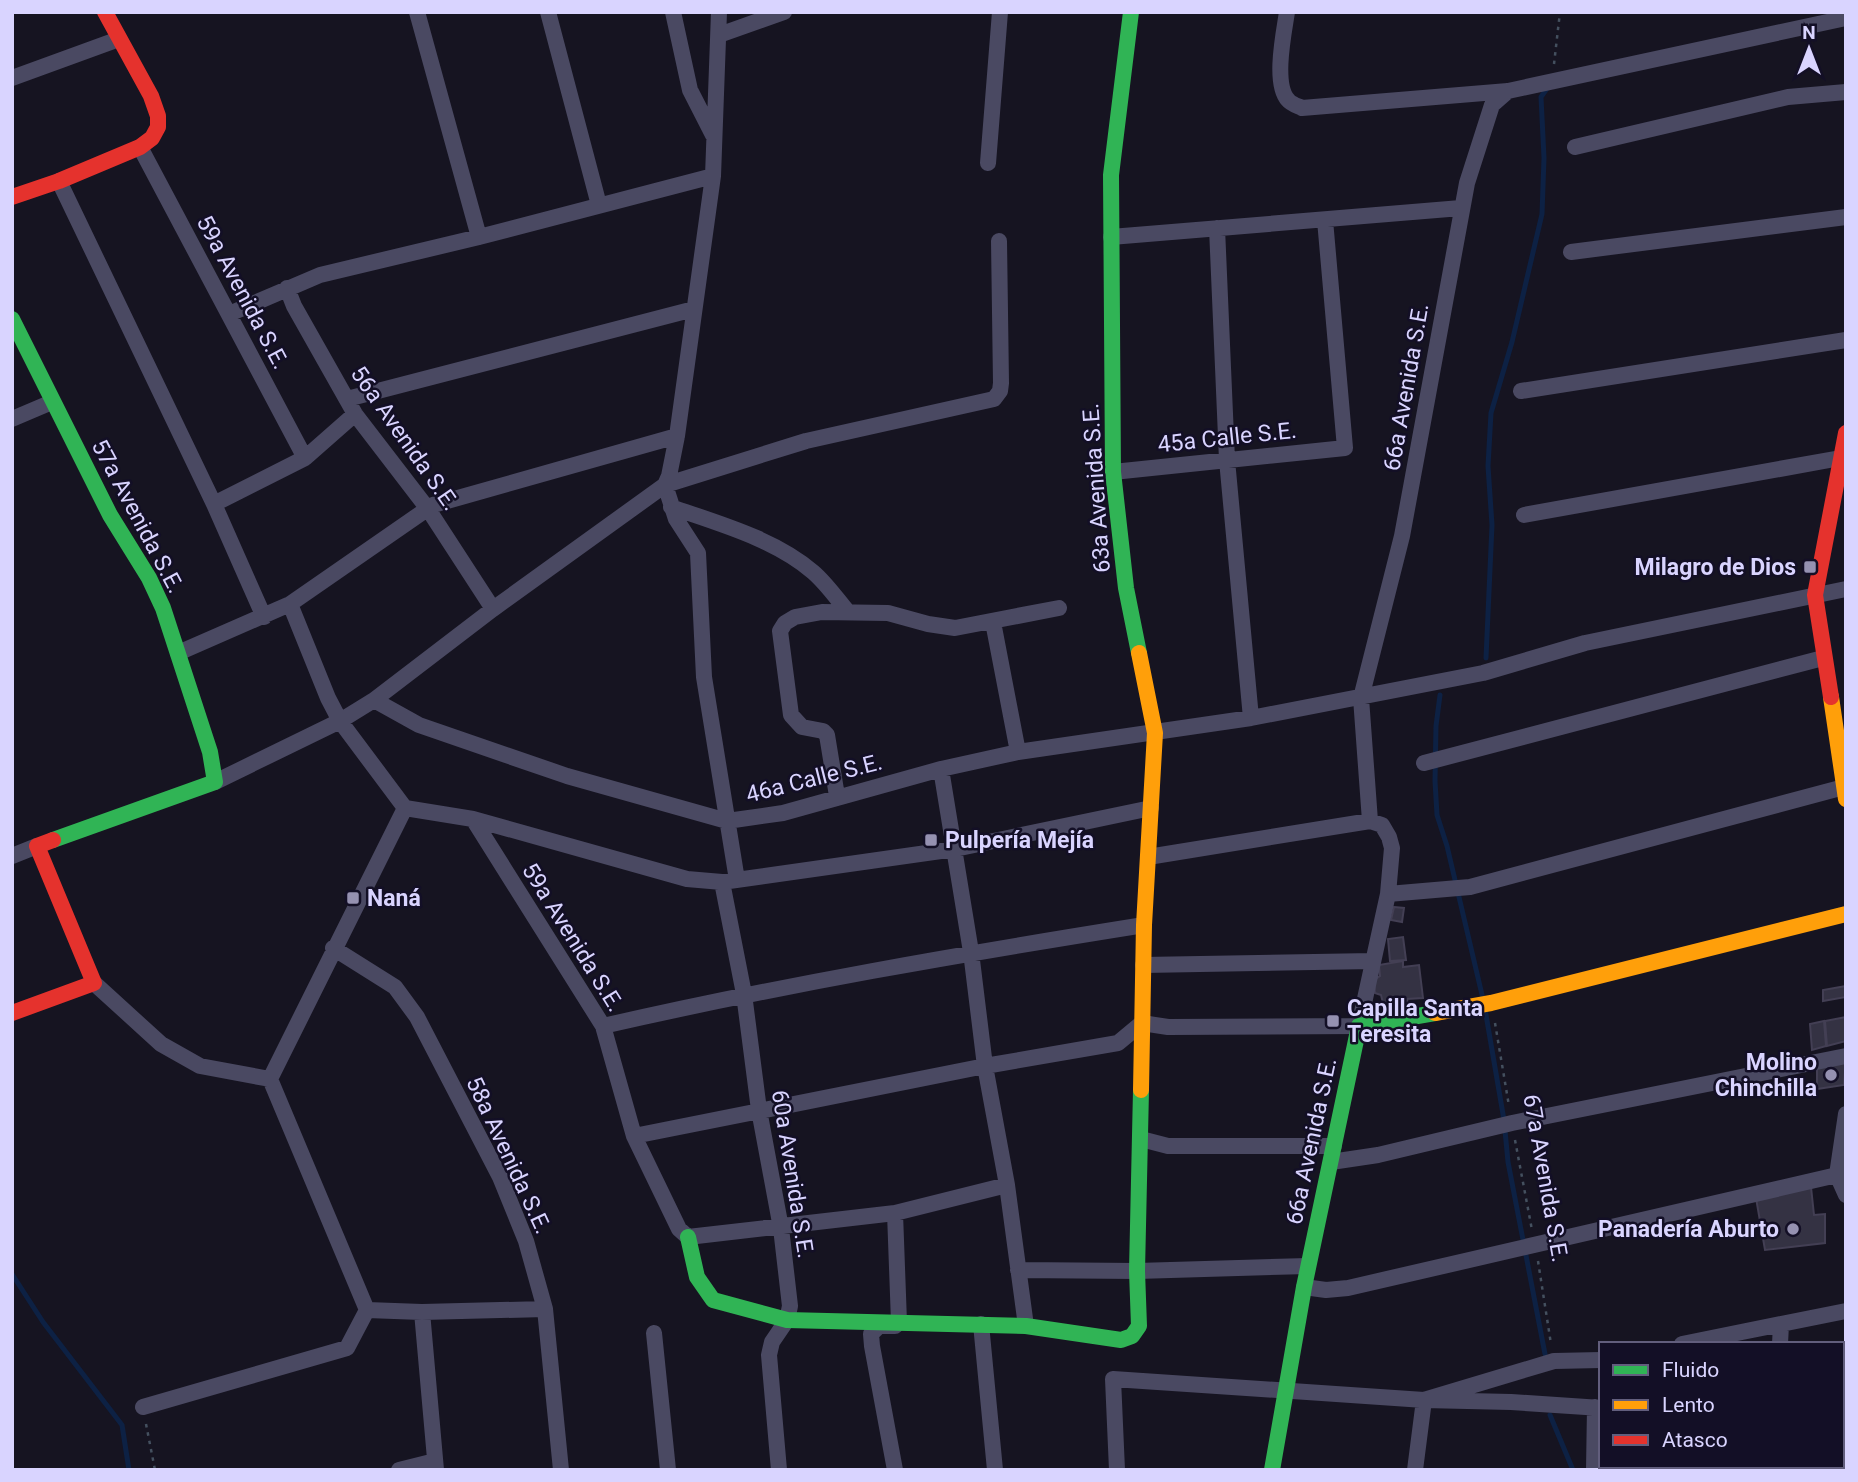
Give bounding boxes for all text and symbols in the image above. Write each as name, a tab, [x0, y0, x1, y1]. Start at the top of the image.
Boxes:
north arrow	[1774, 14, 1844, 84]
text: N	[1802, 21, 1816, 44]
street label: 59a Avenida S.E.	[191, 211, 294, 374]
street label: 66a Avenida S.E.	[1378, 301, 1435, 473]
street label: 56a Avenida S.E.	[345, 361, 464, 516]
street label: 63a Avenida S.E.	[1077, 402, 1116, 574]
street label: 45a Calle S.E.	[1156, 417, 1298, 458]
street label: 57a Avenida S.E.	[86, 435, 189, 598]
place label: Milagro de Dios	[1635, 554, 1796, 581]
marker: Milagro de Dios	[1802, 559, 1818, 575]
street label: 46a Calle S.E.	[743, 749, 885, 808]
place label: Pulpería Mejía	[945, 827, 1094, 854]
marker: Pulpería Mejía	[923, 832, 939, 848]
street label: 59a Avenida S.E.	[516, 858, 629, 1017]
place label: Naná	[367, 885, 421, 912]
marker: Naná	[345, 890, 361, 906]
place label: Capilla Santa Teresita	[1347, 995, 1483, 1048]
marker: Capilla Santa Teresita	[1325, 1013, 1341, 1029]
place label: Molino Chinchilla	[1715, 1049, 1817, 1102]
street label: 66a Avenida S.E.	[1281, 1055, 1342, 1227]
marker: Molino Chinchilla	[1823, 1067, 1839, 1083]
street label: 58a Avenida S.E.	[460, 1072, 557, 1238]
street label: 60a Avenida S.E.	[766, 1088, 819, 1260]
street label: 67a Avenida S.E.	[1517, 1092, 1574, 1264]
place label: Panadería Aburto	[1598, 1216, 1779, 1243]
marker: Panadería Aburto	[1785, 1221, 1801, 1237]
legend	[1599, 1342, 1844, 1468]
text: Fluido	[1662, 1358, 1719, 1382]
text: Lento	[1662, 1393, 1715, 1417]
text: Atasco	[1662, 1428, 1728, 1452]

